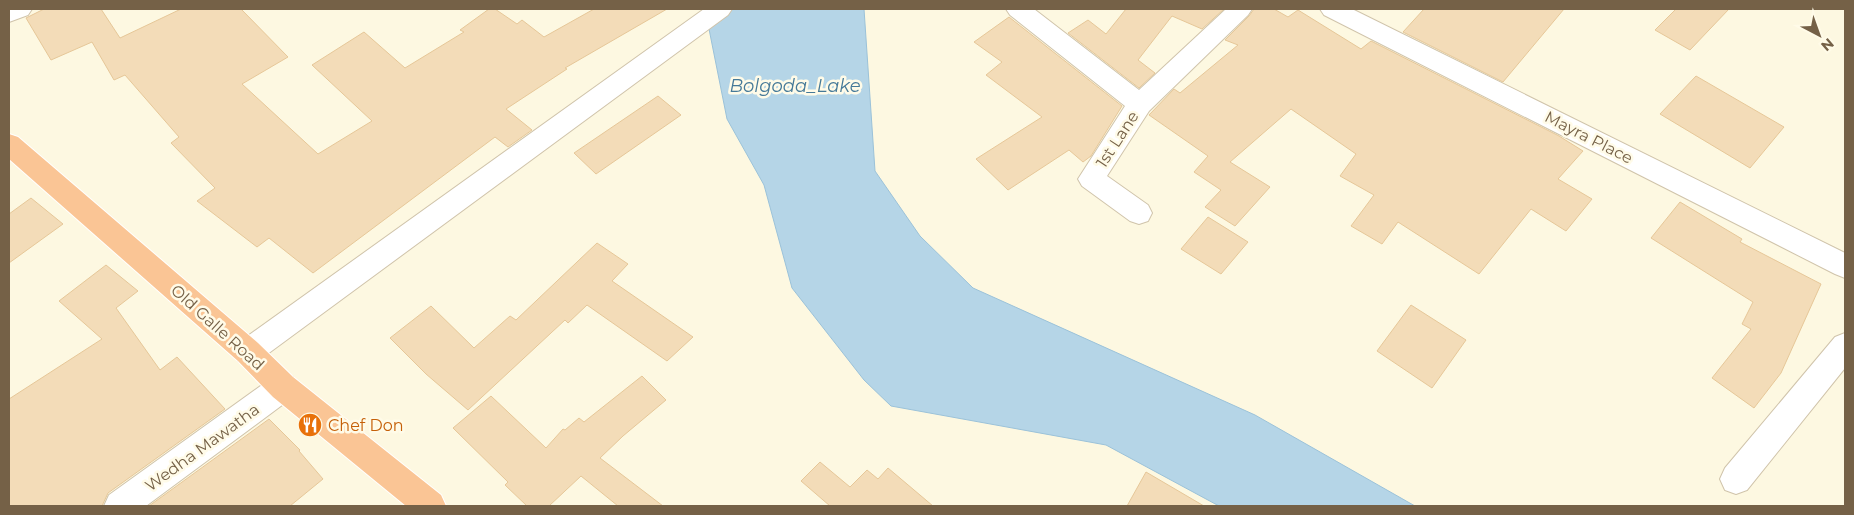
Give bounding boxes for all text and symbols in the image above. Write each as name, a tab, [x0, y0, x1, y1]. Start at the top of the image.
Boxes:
north arrow	[1794, 10, 1844, 60]
text: N	[1817, 34, 1838, 55]
water label: Bolgoda_Lake	[729, 75, 861, 97]
street label: 1st Lane	[1092, 107, 1143, 171]
street label: Mayra Place	[1542, 107, 1636, 168]
street label: Old Galle Road	[167, 281, 268, 374]
street label: Wedha Mawatha	[142, 400, 263, 495]
restaurant icon: Chef Don	[297, 412, 323, 438]
place label: Chef Don	[328, 416, 404, 435]

